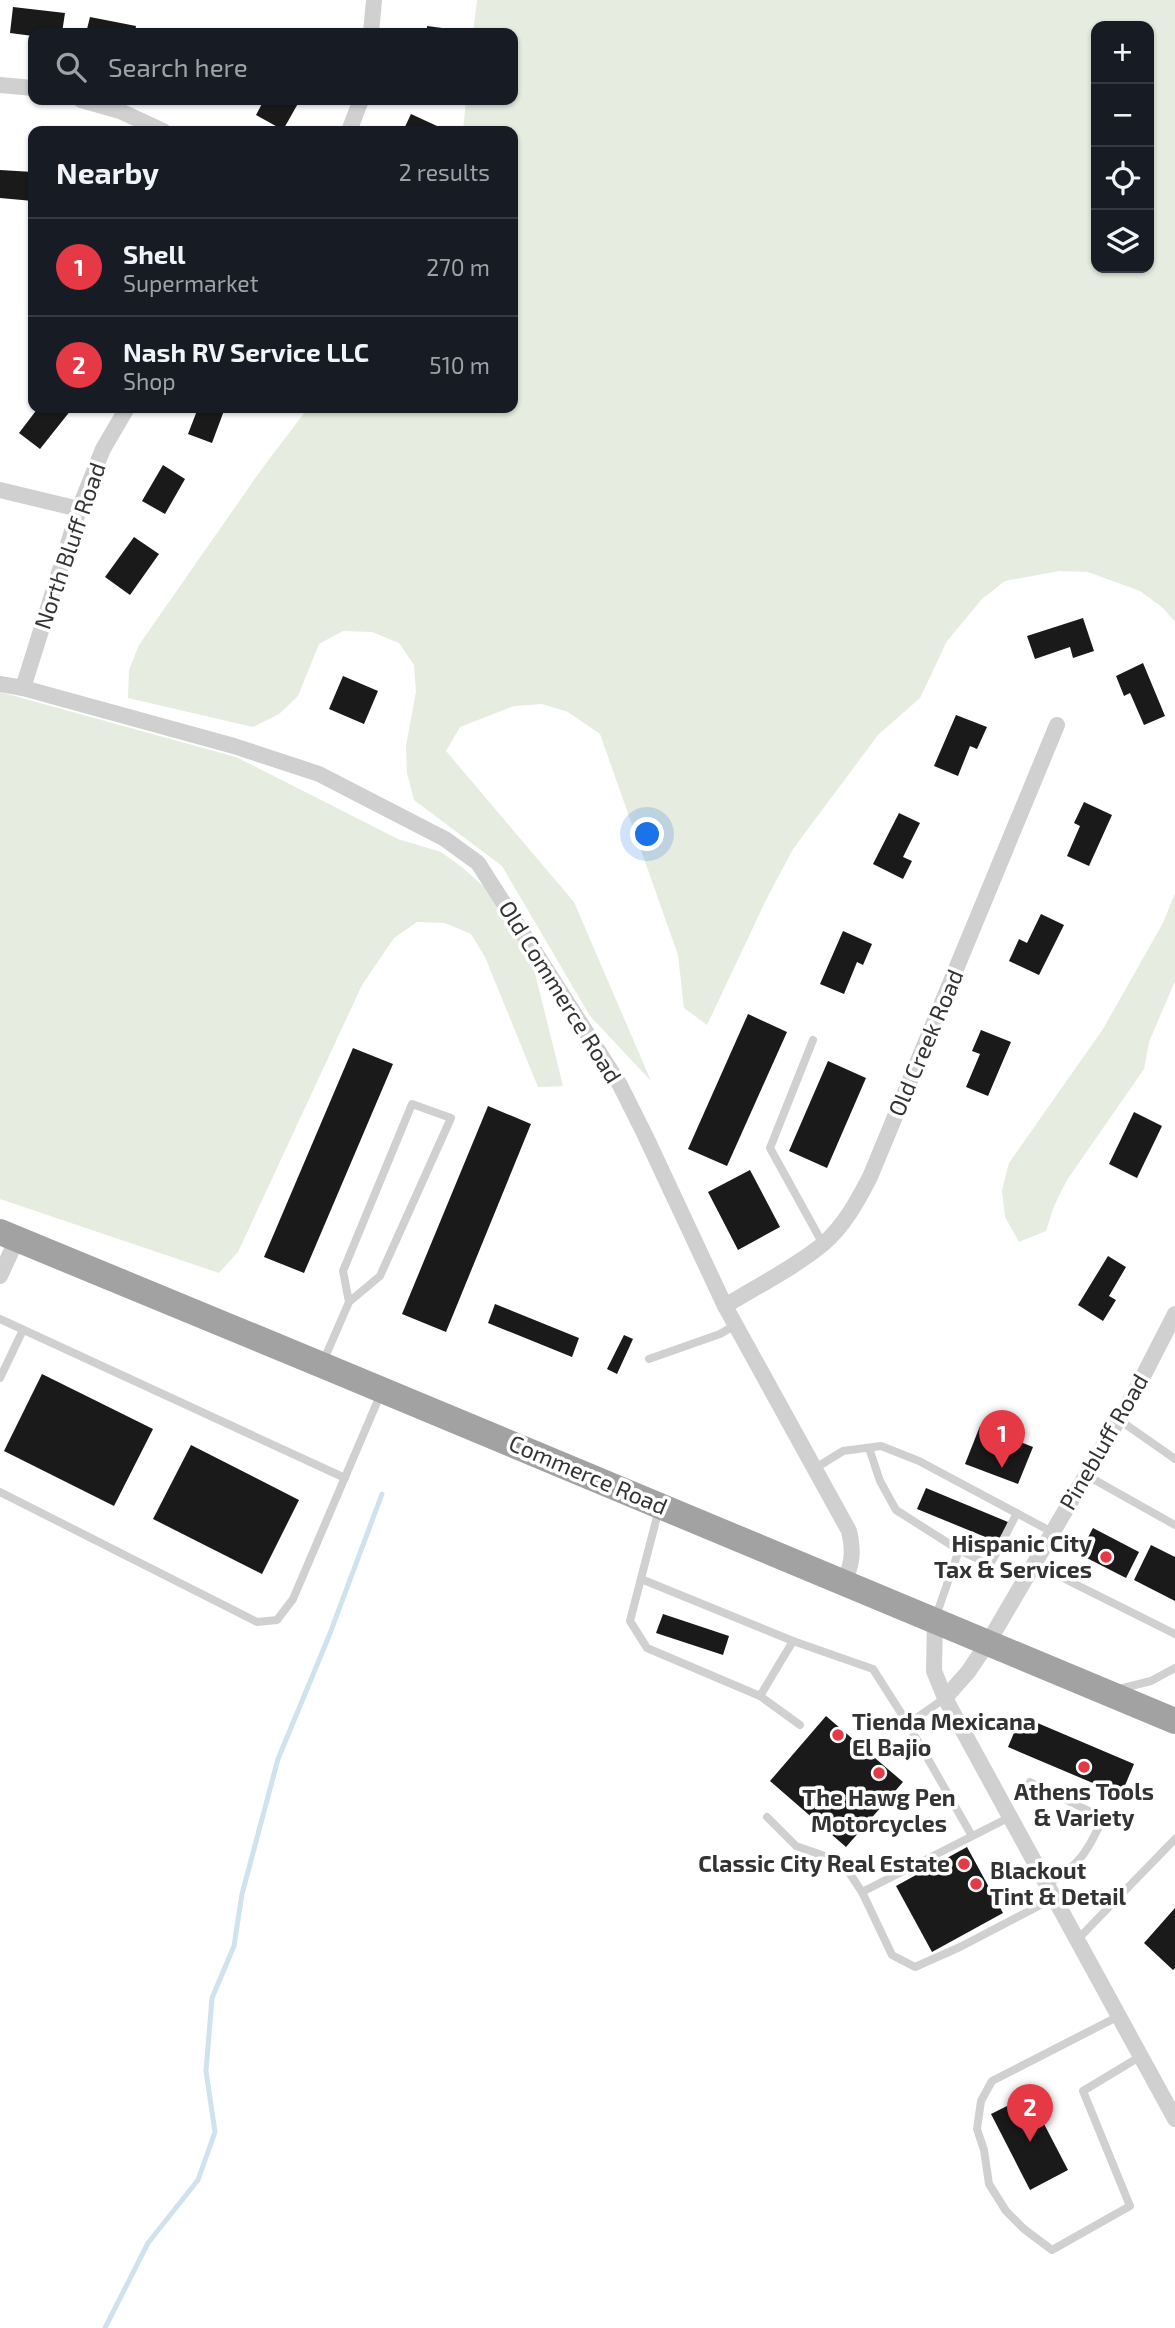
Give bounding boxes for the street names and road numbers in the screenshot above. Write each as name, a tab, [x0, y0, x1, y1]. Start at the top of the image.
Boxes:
street label: North Bluff Road	[27, 459, 111, 633]
street label: Old Commerce Road	[493, 895, 628, 1088]
street label: Old Creek Road	[882, 965, 969, 1120]
street label: Pinebluff Road	[1053, 1368, 1153, 1515]
street label: Commerce Road	[505, 1428, 672, 1520]

